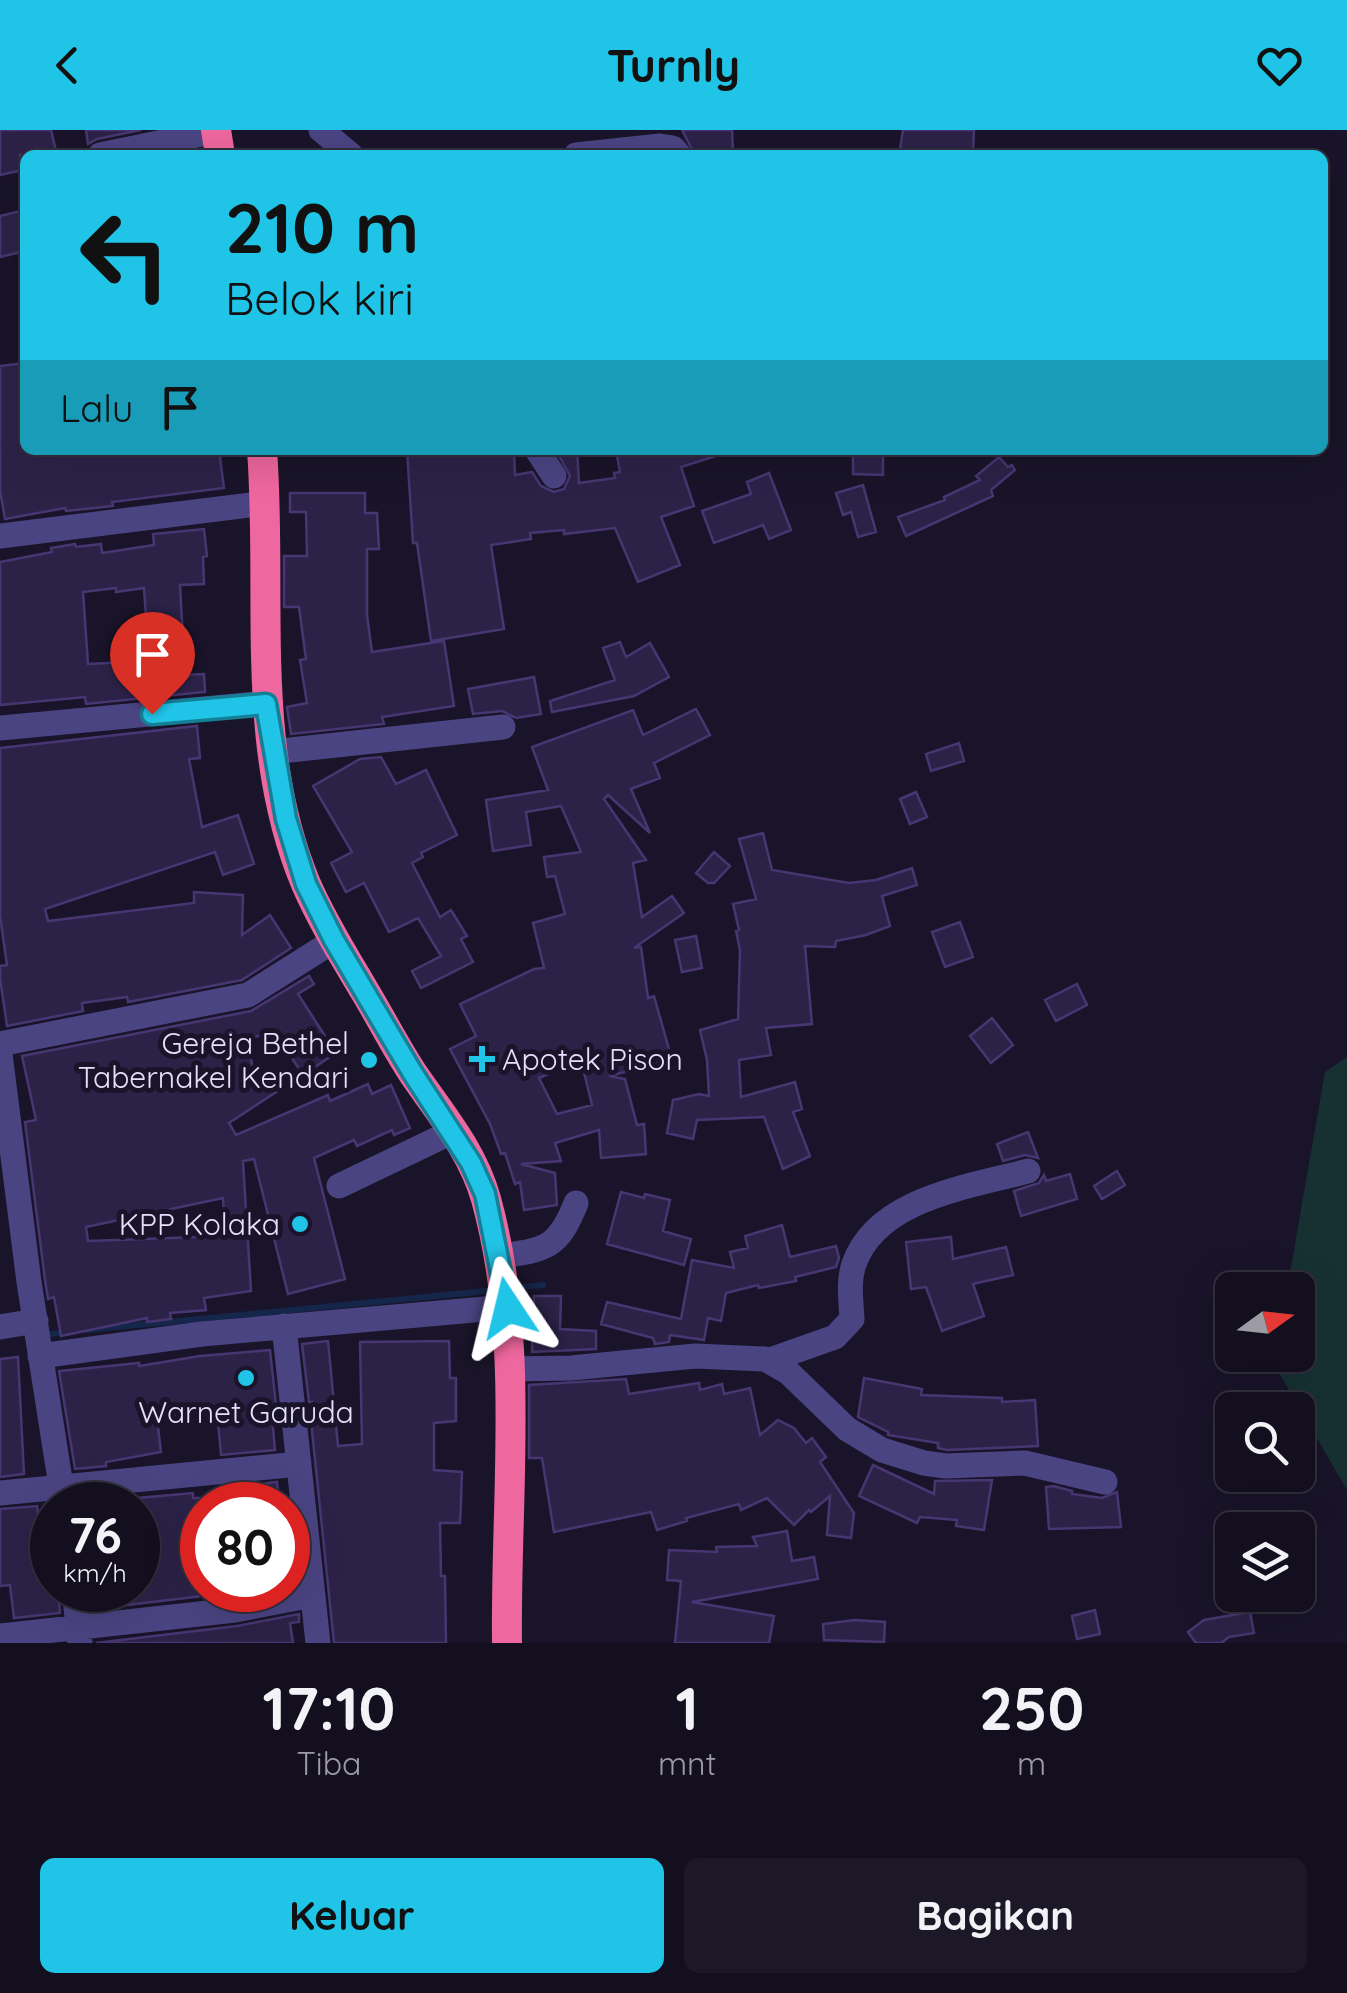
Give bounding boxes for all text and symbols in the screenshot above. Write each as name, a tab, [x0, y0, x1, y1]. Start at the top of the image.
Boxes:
text: Turnly	[607, 37, 740, 93]
icon: back	[40, 38, 95, 93]
icon: heart	[1252, 38, 1307, 93]
text: 210 m	[225, 183, 419, 271]
icon: left	[60, 190, 190, 320]
text: Belok kiri	[225, 270, 414, 326]
icon: arrive	[153, 380, 208, 435]
text: Lalu	[60, 384, 133, 432]
pin	[110, 612, 195, 715]
icon: arrive	[125, 627, 180, 682]
place label: Gereja Bethel Tabernakel Kendari	[78, 1024, 349, 1096]
place label: Apotek Pison	[502, 1040, 683, 1078]
marker: Apotek Pison	[471, 1048, 493, 1070]
marker: Gereja Bethel Tabernakel Kendari	[358, 1049, 380, 1071]
place label: KPP Kolaka	[119, 1205, 280, 1243]
marker: KPP Kolaka	[289, 1213, 311, 1235]
position arrow	[456, 1256, 560, 1360]
north arrow	[1215, 1272, 1315, 1372]
map controls	[1215, 1272, 1315, 1612]
marker: Warnet Garuda	[235, 1367, 257, 1389]
button: search	[1215, 1392, 1315, 1492]
place label: Warnet Garuda	[138, 1393, 354, 1431]
speed limit sign: 80	[180, 1482, 310, 1612]
text: 76	[68, 1503, 122, 1566]
button: layers	[1215, 1512, 1315, 1612]
text: km/h	[63, 1557, 127, 1588]
text: 17:10	[263, 1670, 395, 1745]
text: 1	[675, 1670, 699, 1745]
text: 250	[979, 1670, 1084, 1745]
text: Tiba	[296, 1743, 361, 1783]
text: mnt	[658, 1743, 716, 1783]
text: m	[1017, 1743, 1046, 1783]
button: Keluar	[40, 1858, 664, 1973]
button: Bagikan	[684, 1858, 1307, 1973]

